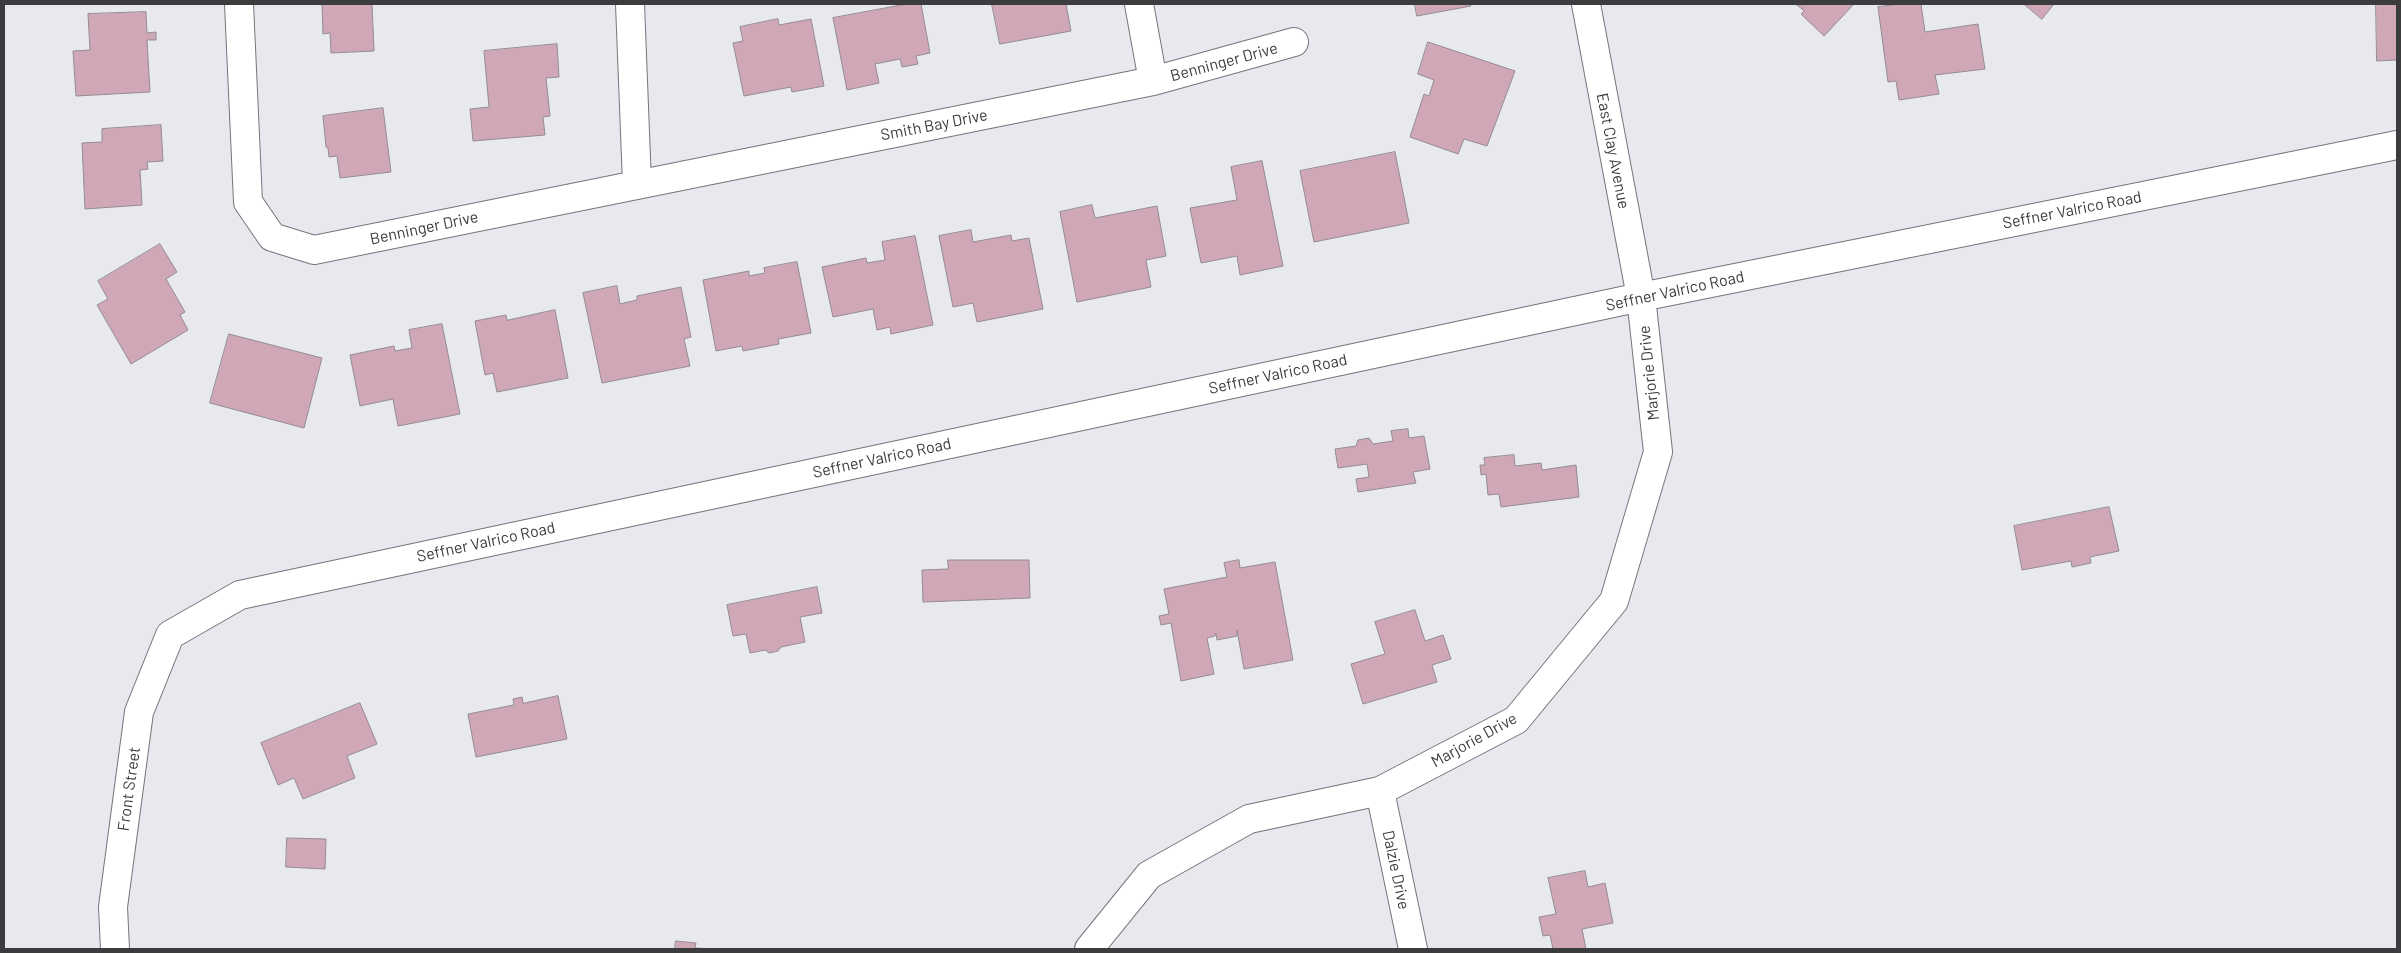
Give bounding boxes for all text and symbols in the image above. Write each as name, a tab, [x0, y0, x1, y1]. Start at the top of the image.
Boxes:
street label: Benninger Drive	[1168, 38, 1280, 86]
street label: East Clay Avenue	[1592, 92, 1634, 210]
street label: Smith Bay Drive	[879, 105, 989, 145]
street label: Seffner Valrico Road	[2001, 187, 2143, 233]
street label: Benninger Drive	[368, 207, 480, 249]
street label: Seffner Valrico Road	[1604, 267, 1746, 315]
street label: Marjorie Drive	[1634, 325, 1664, 421]
street label: Seffner Valrico Road	[1207, 350, 1349, 398]
street label: Seffner Valrico Road	[811, 434, 953, 482]
street label: Seffner Valrico Road	[415, 518, 557, 566]
street label: Marjorie Drive	[1428, 708, 1520, 772]
street label: Front Street	[114, 746, 144, 832]
street label: Dalzie Drive	[1378, 829, 1414, 911]

